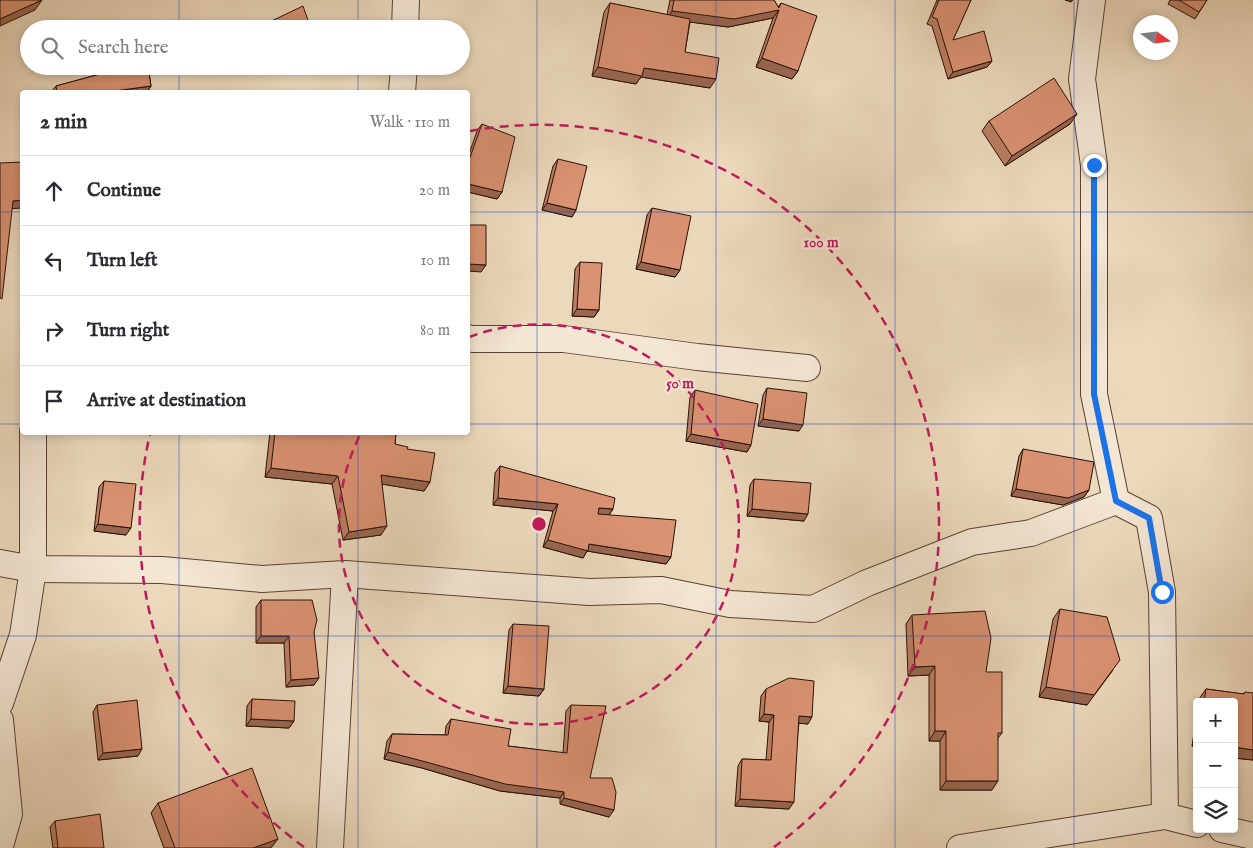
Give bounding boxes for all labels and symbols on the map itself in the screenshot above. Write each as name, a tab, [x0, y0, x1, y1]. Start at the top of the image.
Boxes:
north arrow	[1133, 15, 1178, 60]
route end	[1083, 154, 1106, 177]
text: 100 m	[803, 233, 839, 252]
text: 50 m	[666, 374, 694, 393]
centre of rings	[530, 515, 548, 533]
route start	[1151, 581, 1174, 604]

